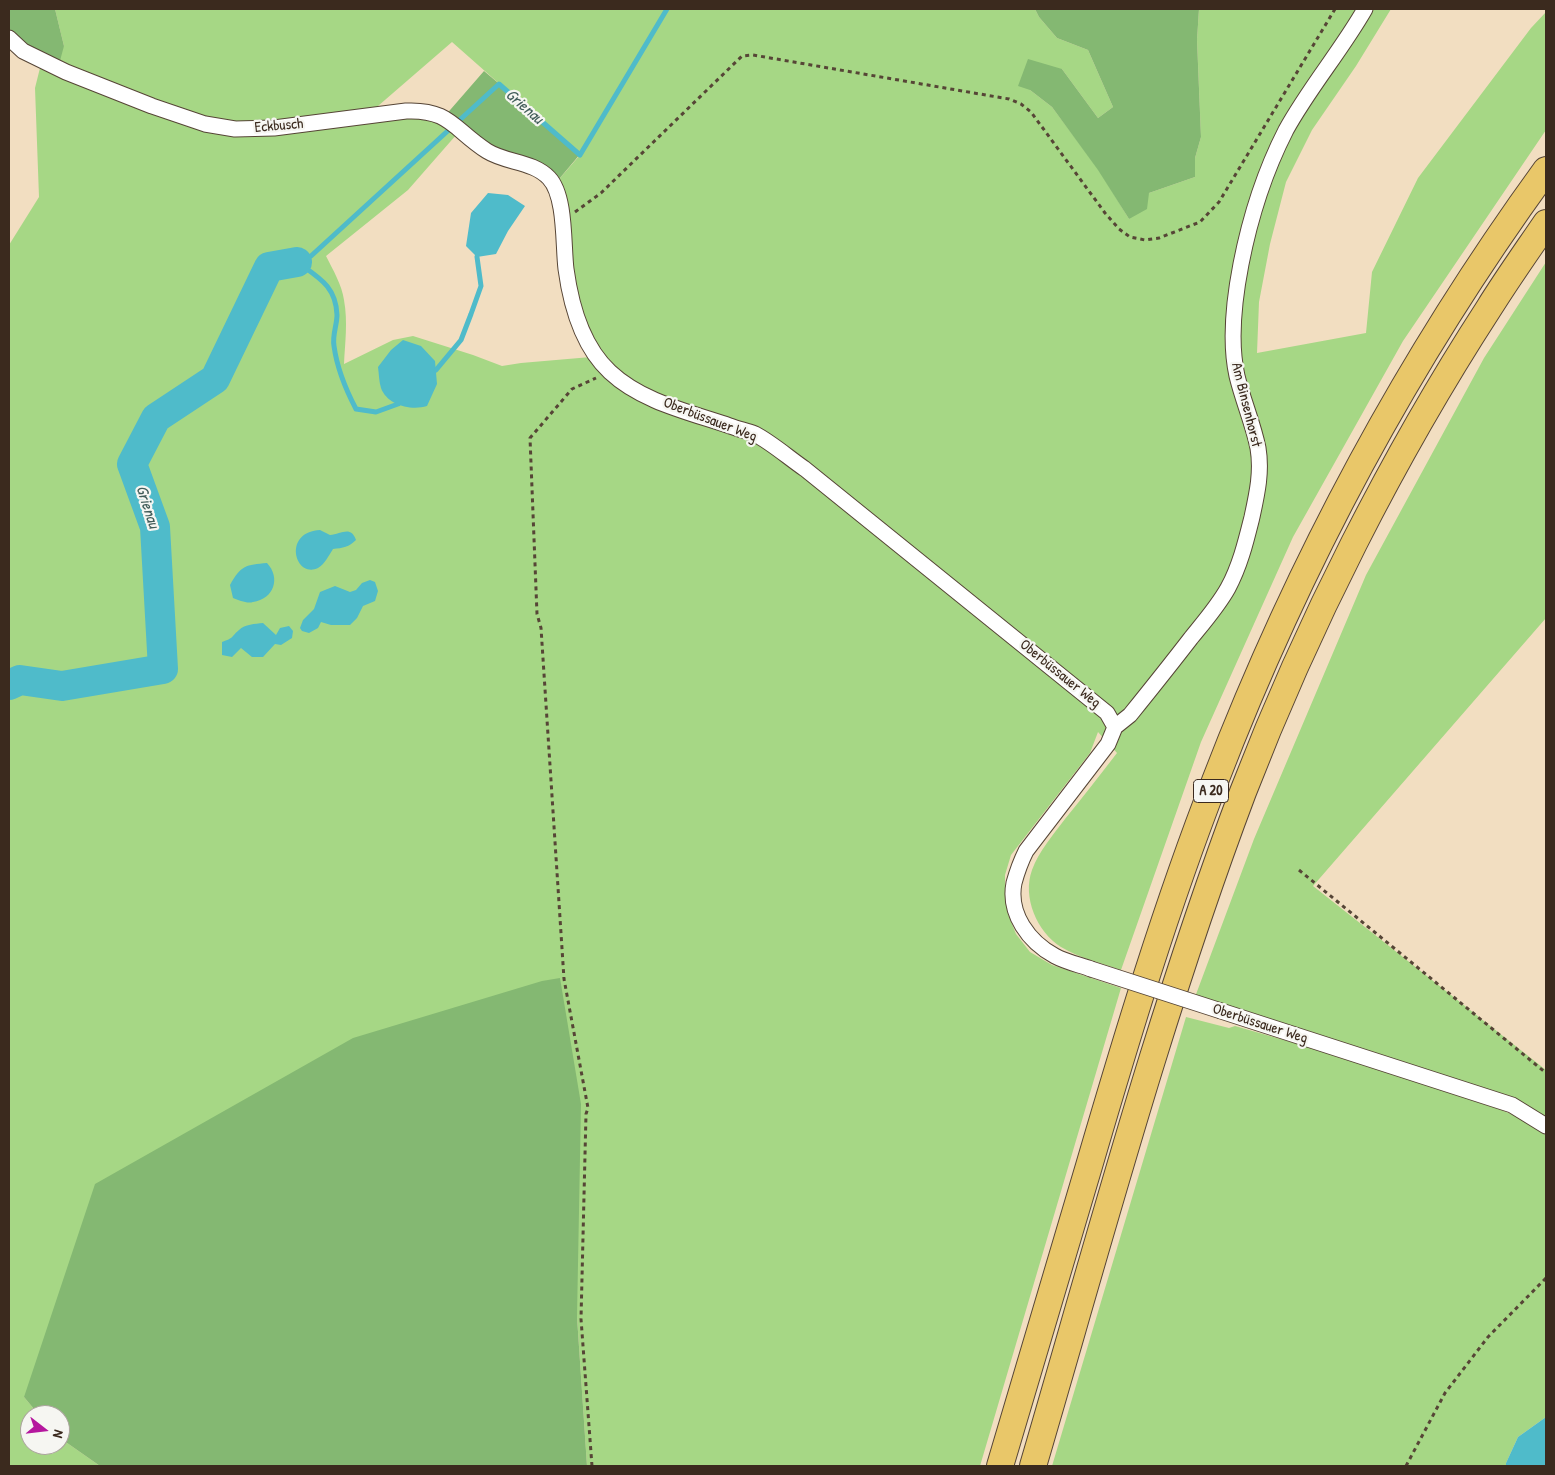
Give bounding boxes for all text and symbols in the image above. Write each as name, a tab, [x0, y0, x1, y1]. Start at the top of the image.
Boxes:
water label: Grienau	[501, 85, 547, 129]
street label: Eckbusch	[254, 115, 304, 137]
street label: Am Binsenhorst	[1227, 361, 1265, 449]
street label: Oberbüssauer Weg	[661, 394, 759, 446]
water label: Grienau	[131, 483, 163, 531]
street label: Oberbüssauer Weg	[1016, 636, 1104, 712]
road number: A 20	[1194, 779, 1228, 802]
street label: Oberbüssauer Weg	[1210, 1000, 1310, 1048]
north arrow	[20, 1405, 70, 1455]
text: N	[49, 1428, 69, 1440]

